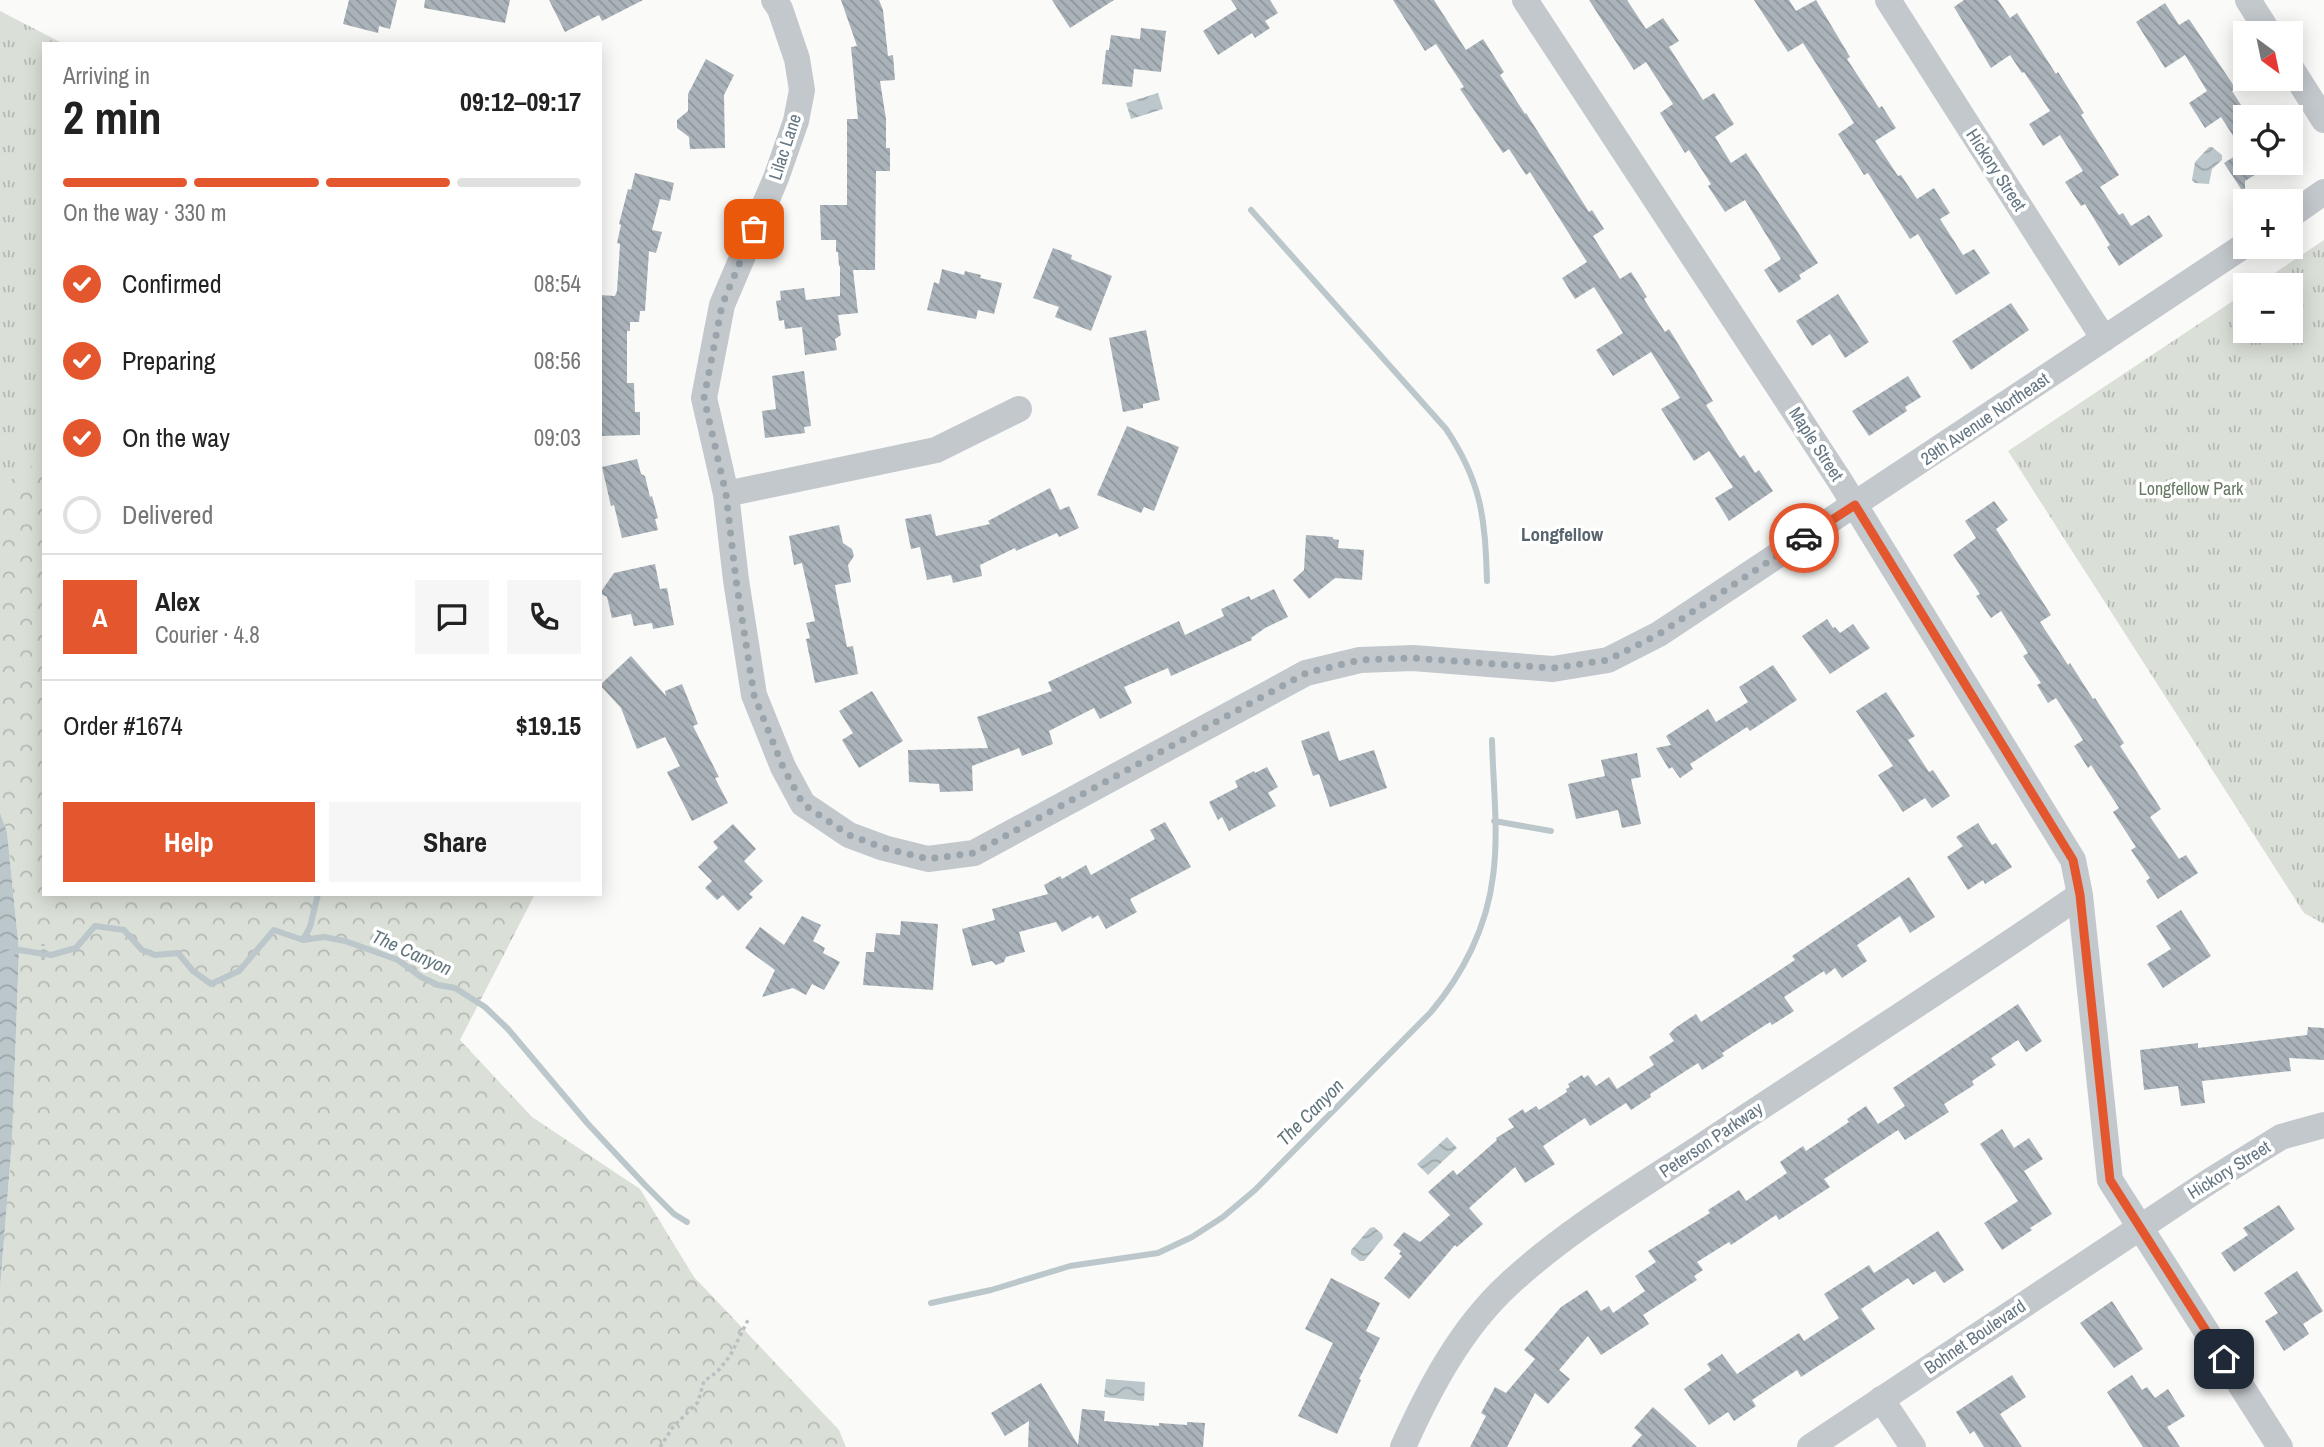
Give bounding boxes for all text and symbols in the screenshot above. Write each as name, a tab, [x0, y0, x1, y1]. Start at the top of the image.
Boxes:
north arrow	[2233, 21, 2303, 91]
map controls	[2233, 21, 2303, 343]
text: Arriving in	[63, 60, 150, 91]
text: 09:12–09:17	[460, 84, 581, 119]
text: 2 min	[63, 86, 162, 148]
button: locate	[2233, 105, 2303, 175]
street label: Lilac Lane	[762, 111, 807, 183]
street label: Hickory Street	[1960, 124, 2032, 216]
button: +	[2233, 189, 2303, 259]
text: On the way · 330 m	[63, 197, 227, 228]
pin	[724, 199, 784, 259]
icon: bag	[735, 210, 773, 248]
icon: check	[63, 265, 101, 303]
text: Confirmed	[122, 266, 222, 301]
text: 08:54	[534, 268, 581, 299]
button: −	[2233, 273, 2303, 343]
icon: check	[63, 342, 101, 380]
text: Preparing	[122, 343, 216, 378]
text: 08:56	[534, 345, 581, 376]
street label: 29th Avenue Northeast	[1916, 366, 2054, 471]
street label: Maple Street	[1783, 402, 1850, 486]
icon: check	[63, 419, 101, 457]
text: On the way	[122, 420, 230, 455]
text: 09:03	[534, 422, 581, 453]
park label: Longfellow Park	[2138, 476, 2244, 501]
text: Delivered	[122, 497, 213, 532]
courier	[1769, 503, 1839, 573]
icon: car	[1785, 519, 1823, 557]
district label: Longfellow	[1521, 521, 1604, 547]
button: chat	[415, 580, 489, 654]
button: phone	[507, 580, 581, 654]
text: Alex	[155, 584, 200, 619]
text: A	[92, 600, 108, 635]
text: Courier · 4.8	[155, 619, 260, 650]
text: Order #1674	[63, 708, 183, 743]
text: $19.15	[516, 708, 581, 743]
button: Help	[63, 802, 315, 882]
button: Share	[329, 802, 581, 882]
water label: The Canyon	[368, 923, 456, 981]
water label: The Canyon	[1271, 1073, 1349, 1151]
street label: Peterson Parkway	[1654, 1095, 1768, 1183]
street label: Hickory Street	[2182, 1134, 2275, 1205]
street label: Bohnet Boulevard	[1919, 1293, 2030, 1380]
pin	[2194, 1329, 2254, 1389]
icon: home	[2205, 1340, 2243, 1378]

